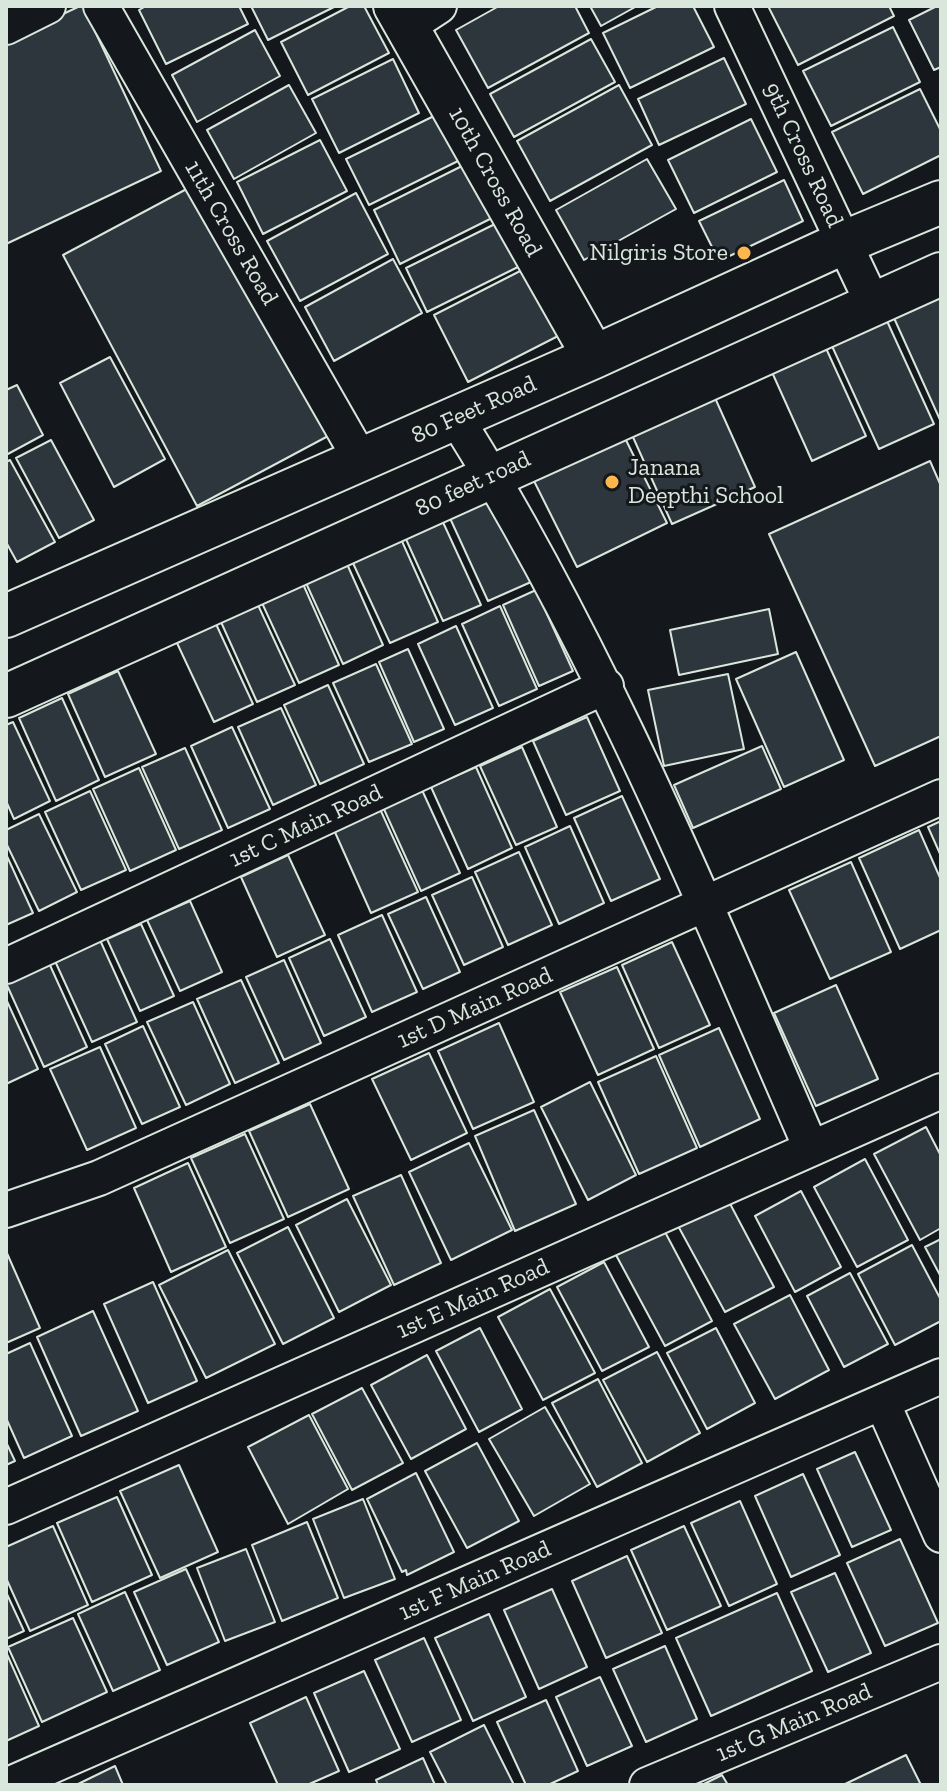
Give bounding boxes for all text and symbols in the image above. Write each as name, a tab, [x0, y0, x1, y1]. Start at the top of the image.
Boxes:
street label: 9th Cross Road	[757, 78, 849, 232]
street label: 10th Cross Road	[442, 102, 548, 262]
street label: 11th Cross Road	[178, 156, 284, 310]
place label: Nilgiris Store	[590, 239, 728, 267]
marker: Nilgiris Store	[735, 244, 753, 262]
street label: 80 Feet Road	[407, 370, 541, 450]
street label: 80 feet road	[411, 445, 535, 523]
place label: Janana Deepthi School	[628, 454, 784, 510]
marker: Janana Deepthi School	[603, 473, 621, 491]
street label: 1st C Main Road	[225, 778, 387, 874]
street label: 1st D Main Road	[393, 961, 557, 1055]
street label: 1st E Main Road	[392, 1253, 554, 1345]
street label: 1st F Main Road	[395, 1535, 555, 1627]
street label: 1st G Main Road	[712, 1677, 876, 1769]

